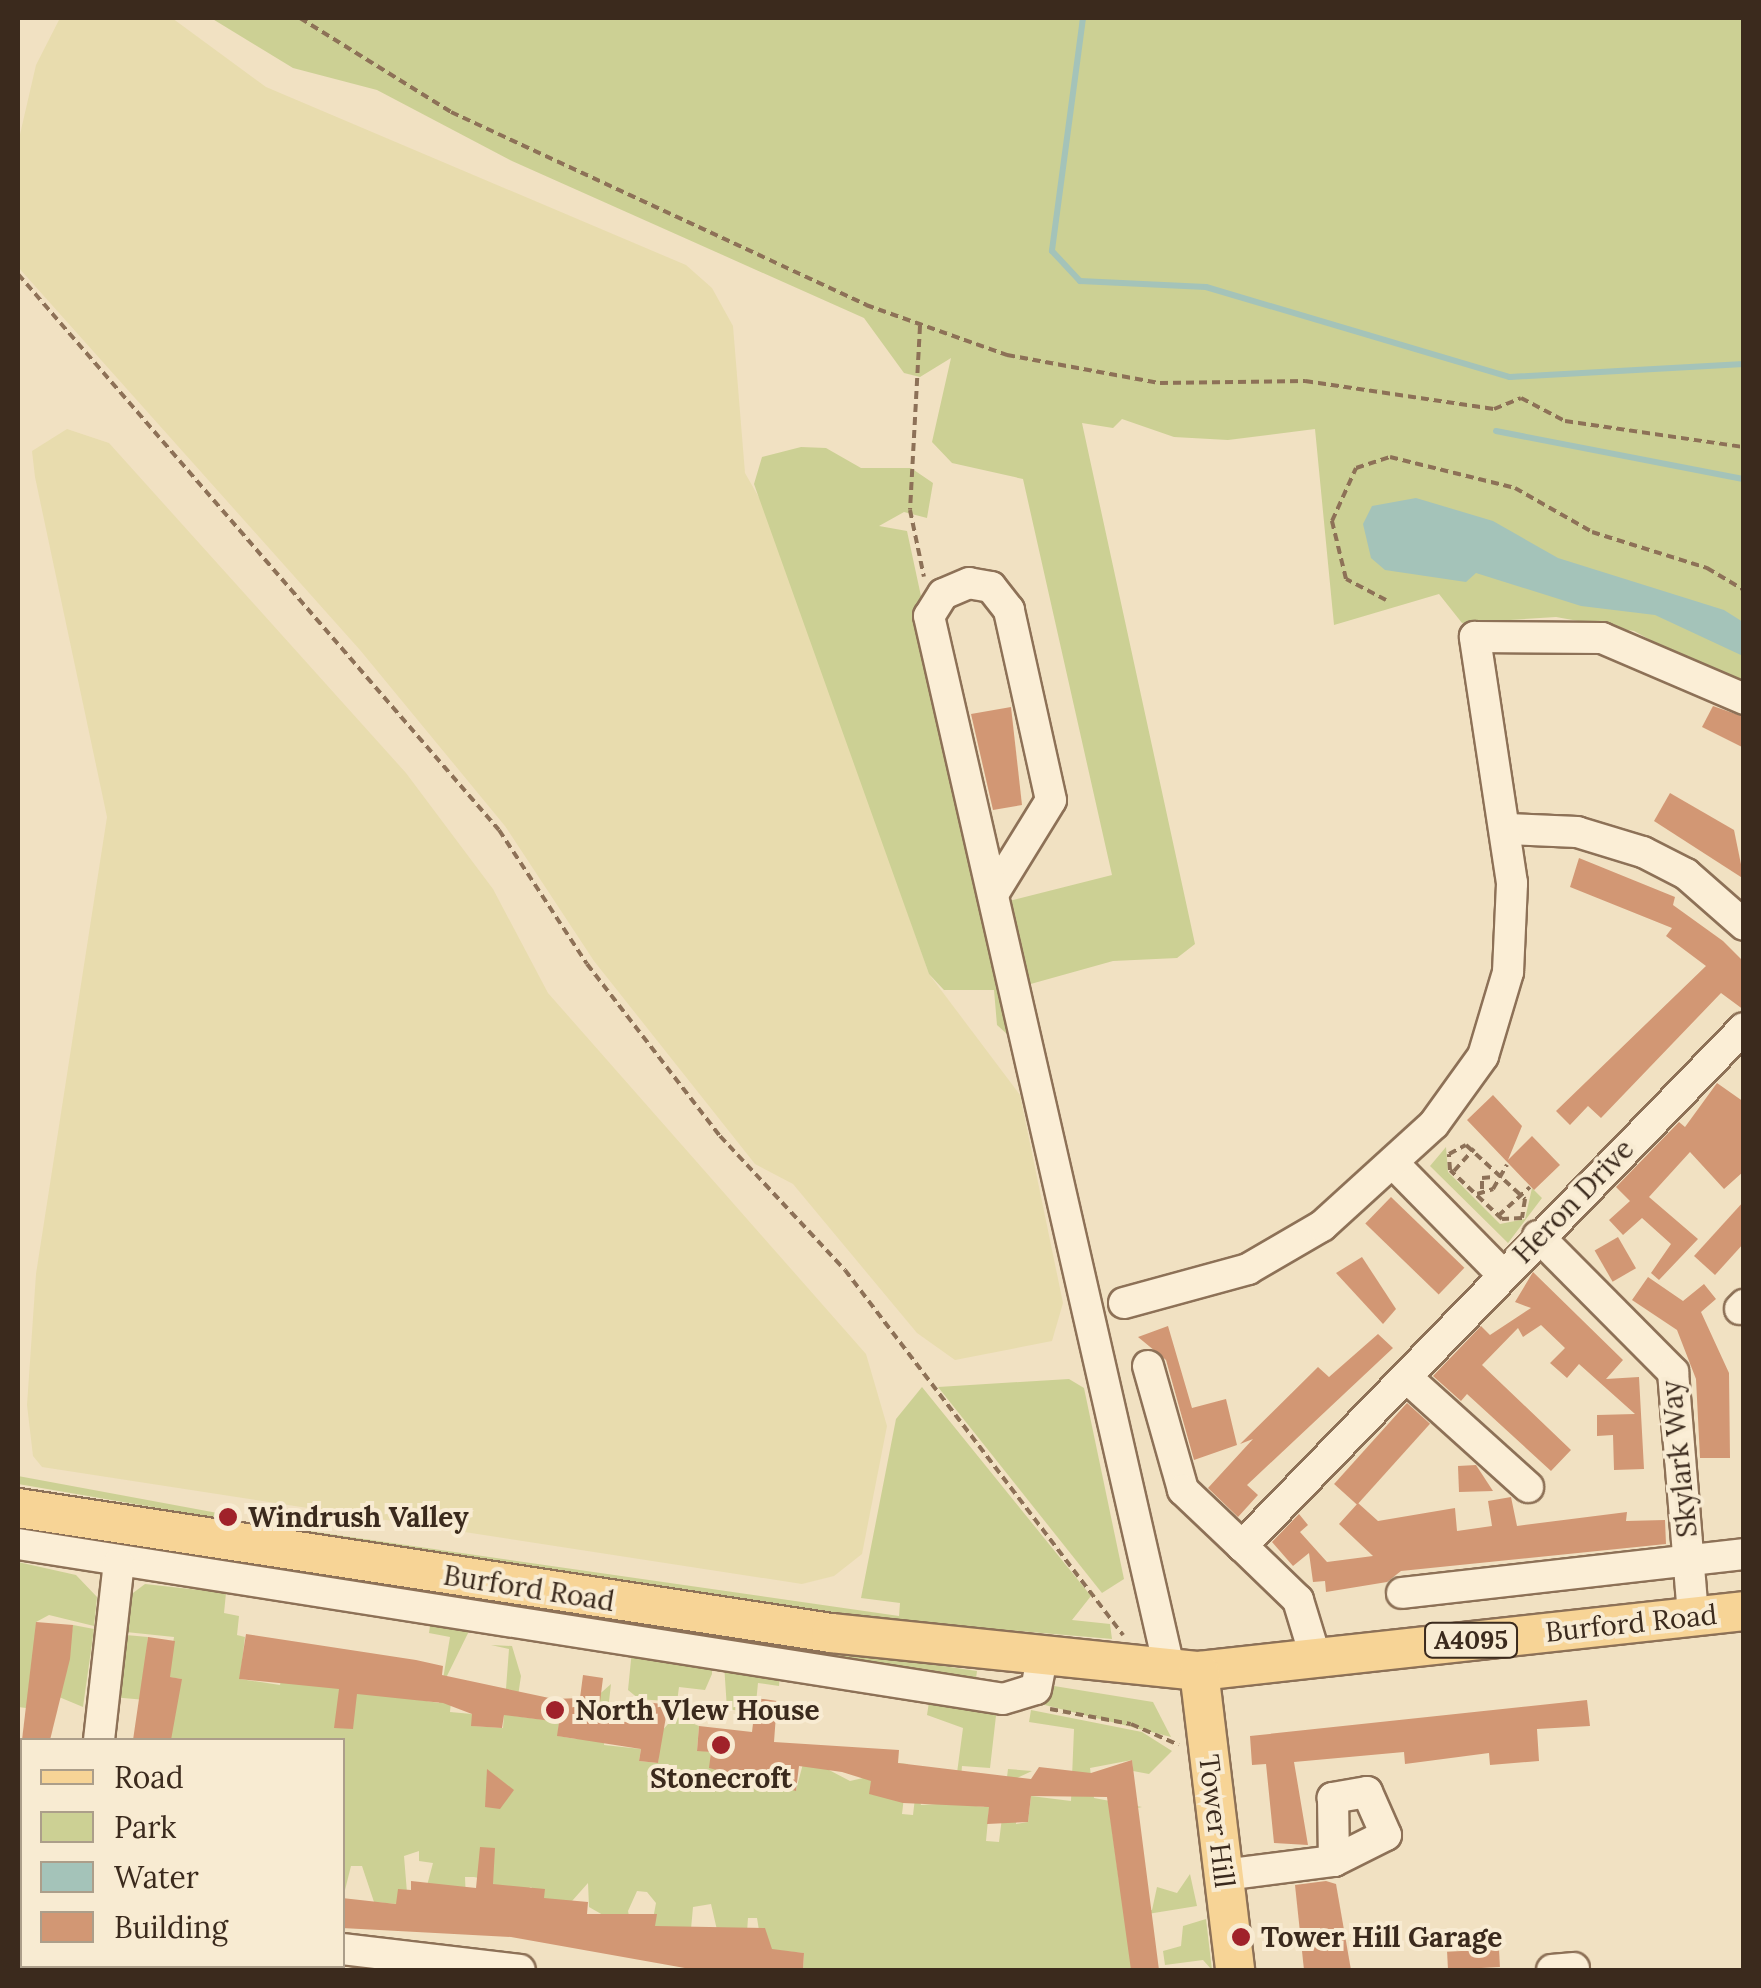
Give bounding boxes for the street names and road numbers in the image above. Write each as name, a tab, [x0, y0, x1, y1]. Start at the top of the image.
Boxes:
street label: Heron Drive	[1506, 1132, 1640, 1270]
street label: Skylark Way	[1654, 1379, 1704, 1539]
street label: Burford Road	[441, 1558, 617, 1618]
street label: Burford Road	[1543, 1597, 1719, 1649]
road number: A4095	[1424, 1620, 1518, 1660]
street label: Tower Hill	[1192, 1752, 1242, 1890]

